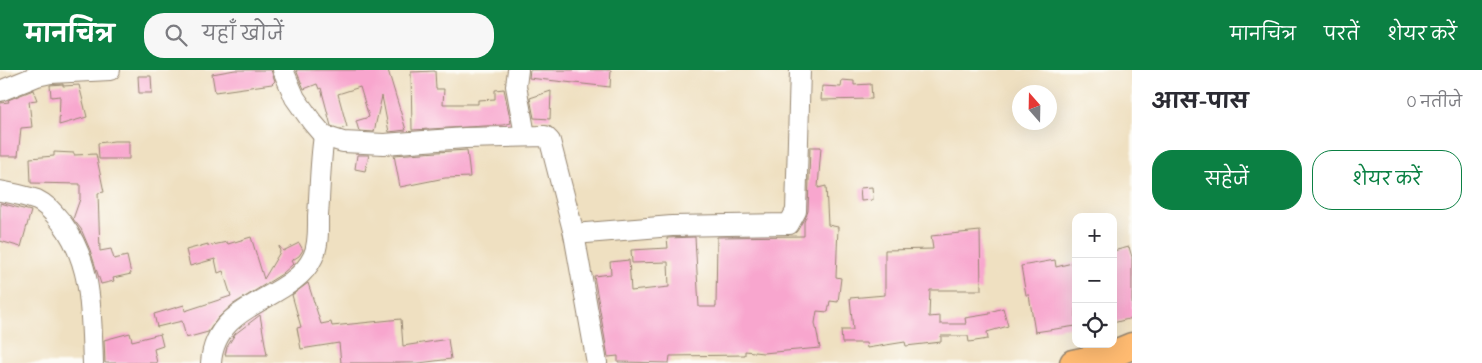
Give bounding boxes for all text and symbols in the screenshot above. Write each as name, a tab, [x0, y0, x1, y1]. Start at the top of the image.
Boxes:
search box	[144, 13, 494, 58]
text: मानचित्र	[25, 18, 114, 48]
icon: search	[162, 21, 190, 49]
text: यहाँ खोजें	[202, 21, 284, 45]
text: मानचित्र	[1230, 22, 1296, 45]
text: परतें	[1324, 22, 1359, 45]
text: शेयर करें	[1387, 22, 1457, 45]
north arrow	[1012, 85, 1057, 130]
text: आस-पास	[1152, 87, 1249, 114]
text: 0 नतीजे	[1406, 91, 1462, 111]
button: सहेजें	[1152, 150, 1302, 210]
button: शेयर करें	[1312, 150, 1462, 210]
map controls	[1072, 213, 1117, 348]
button: +	[1072, 213, 1117, 258]
button: −	[1072, 258, 1117, 303]
button: locate	[1072, 303, 1117, 348]

